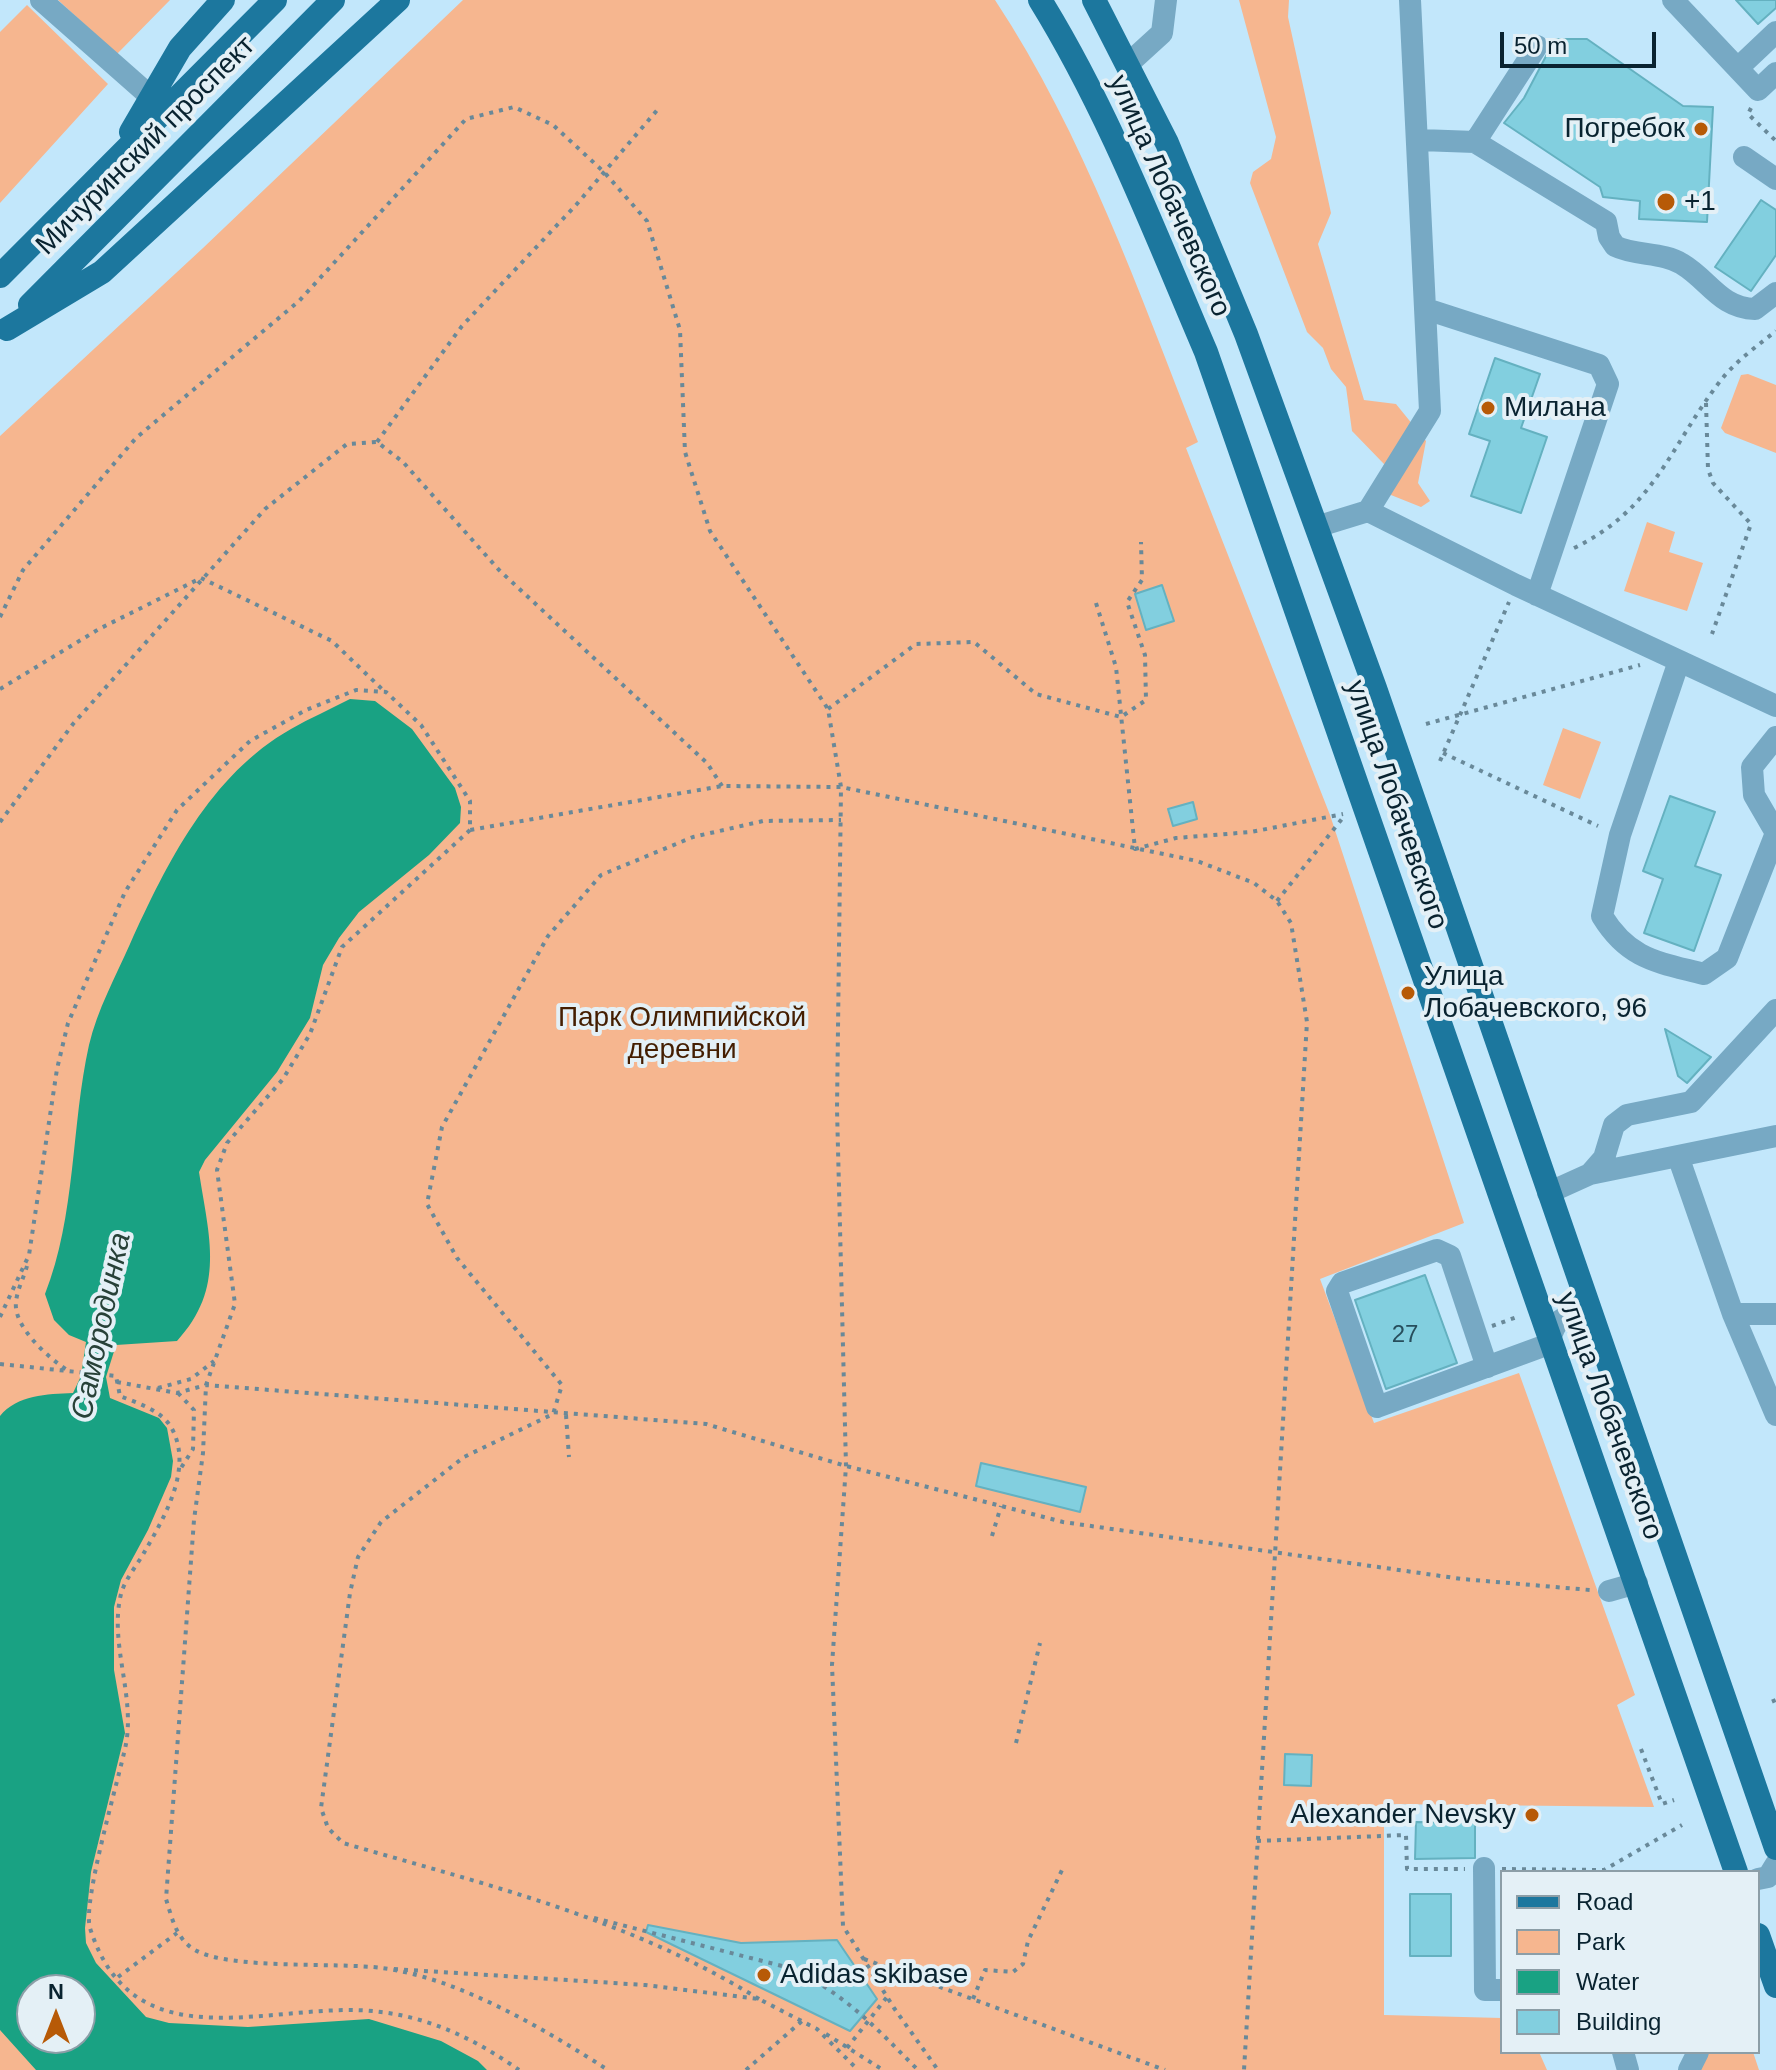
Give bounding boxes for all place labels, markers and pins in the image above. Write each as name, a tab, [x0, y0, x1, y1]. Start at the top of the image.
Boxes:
place label: Погребок	[1564, 112, 1685, 146]
marker: Погребок	[1692, 120, 1710, 138]
place label: +1	[1684, 185, 1716, 219]
marker: +1	[1655, 191, 1677, 213]
place label: Милана	[1504, 391, 1606, 425]
marker: Милана	[1479, 399, 1497, 417]
place label: Улица Лобачевского, 96	[1424, 960, 1647, 1026]
marker: Улица Лобачевского, 96	[1399, 984, 1417, 1002]
place label: Alexander Nevsky	[1290, 1798, 1516, 1832]
marker: Alexander Nevsky	[1523, 1806, 1541, 1824]
place label: Adidas skibase	[780, 1958, 968, 1992]
marker: Adidas skibase	[755, 1966, 773, 1984]

